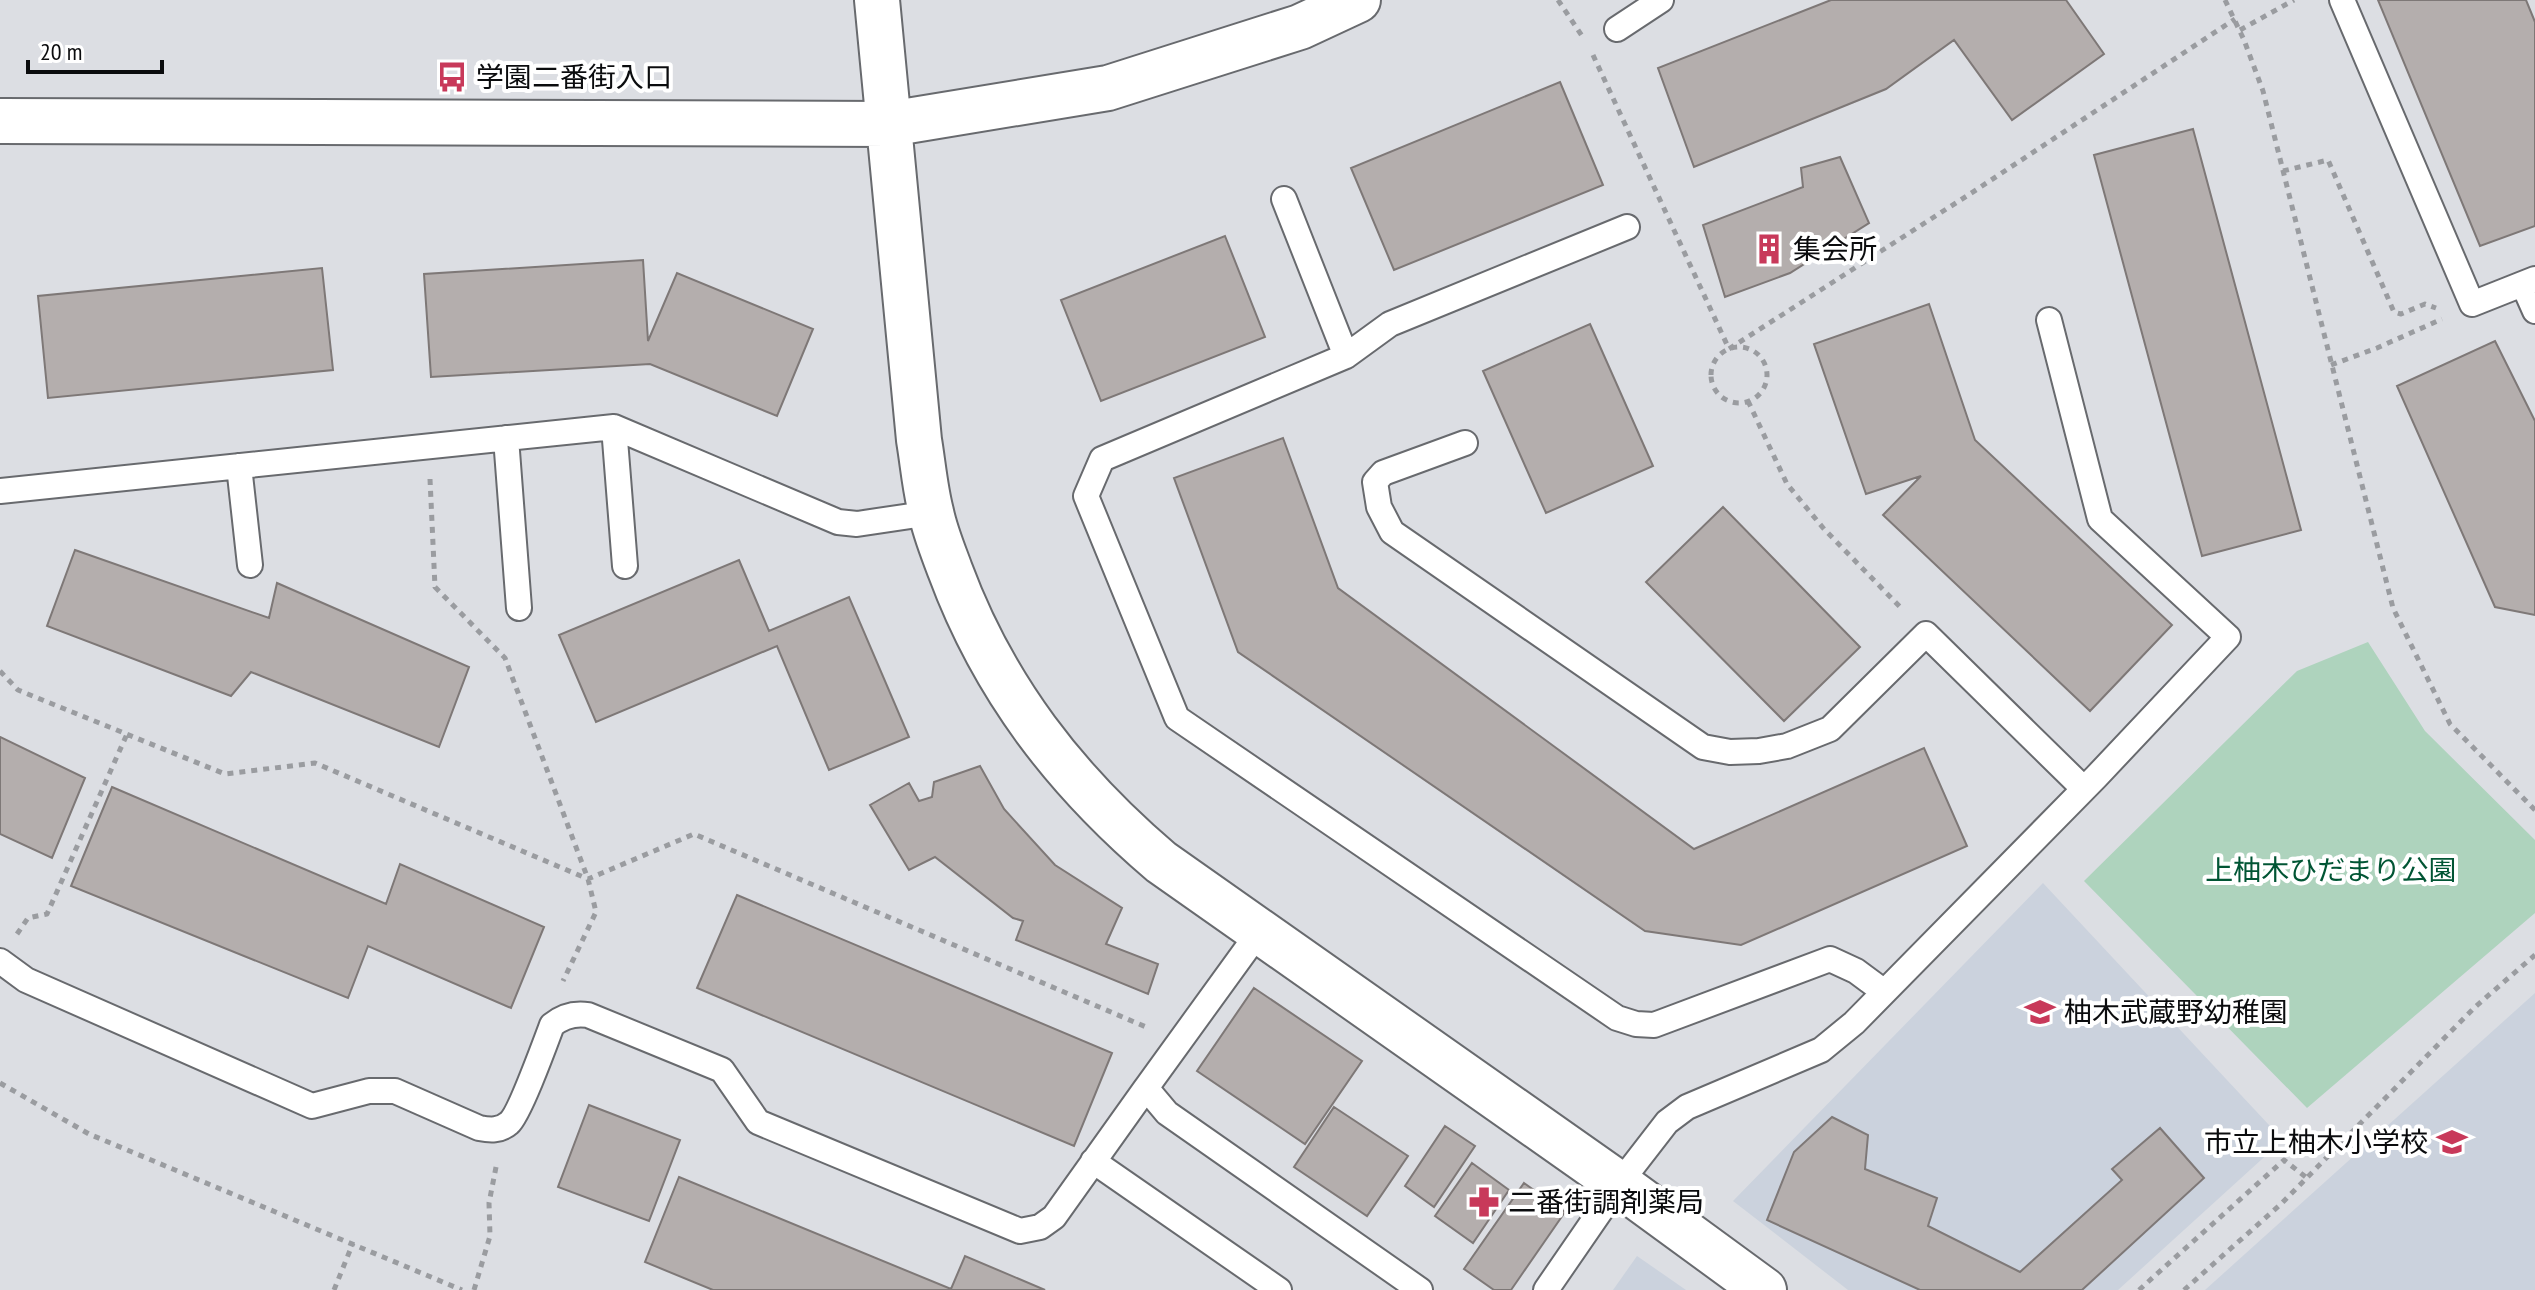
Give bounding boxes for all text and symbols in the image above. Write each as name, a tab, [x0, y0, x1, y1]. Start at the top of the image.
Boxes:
scale bar	[28, 24, 162, 74]
text: 20 m	[40, 36, 82, 67]
place label: 学園二番街入口	[476, 58, 672, 95]
bus stop icon: 学園二番街入口	[435, 60, 469, 94]
place label: 集会所	[1793, 230, 1877, 267]
building icon: 集会所	[1752, 232, 1786, 266]
park label: 上柚木ひだまり公園	[2205, 851, 2457, 888]
place label: 柚木武蔵野幼稚園	[2064, 993, 2288, 1030]
school or university icon: 柚木武蔵野幼稚園	[2023, 995, 2057, 1029]
place label: 市立上柚木小学校	[2204, 1123, 2428, 1160]
school or university icon: 市立上柚木小学校	[2435, 1125, 2469, 1159]
place label: 二番街調剤薬局	[1508, 1183, 1704, 1220]
pharmacy icon: 二番街調剤薬局	[1467, 1185, 1501, 1219]

